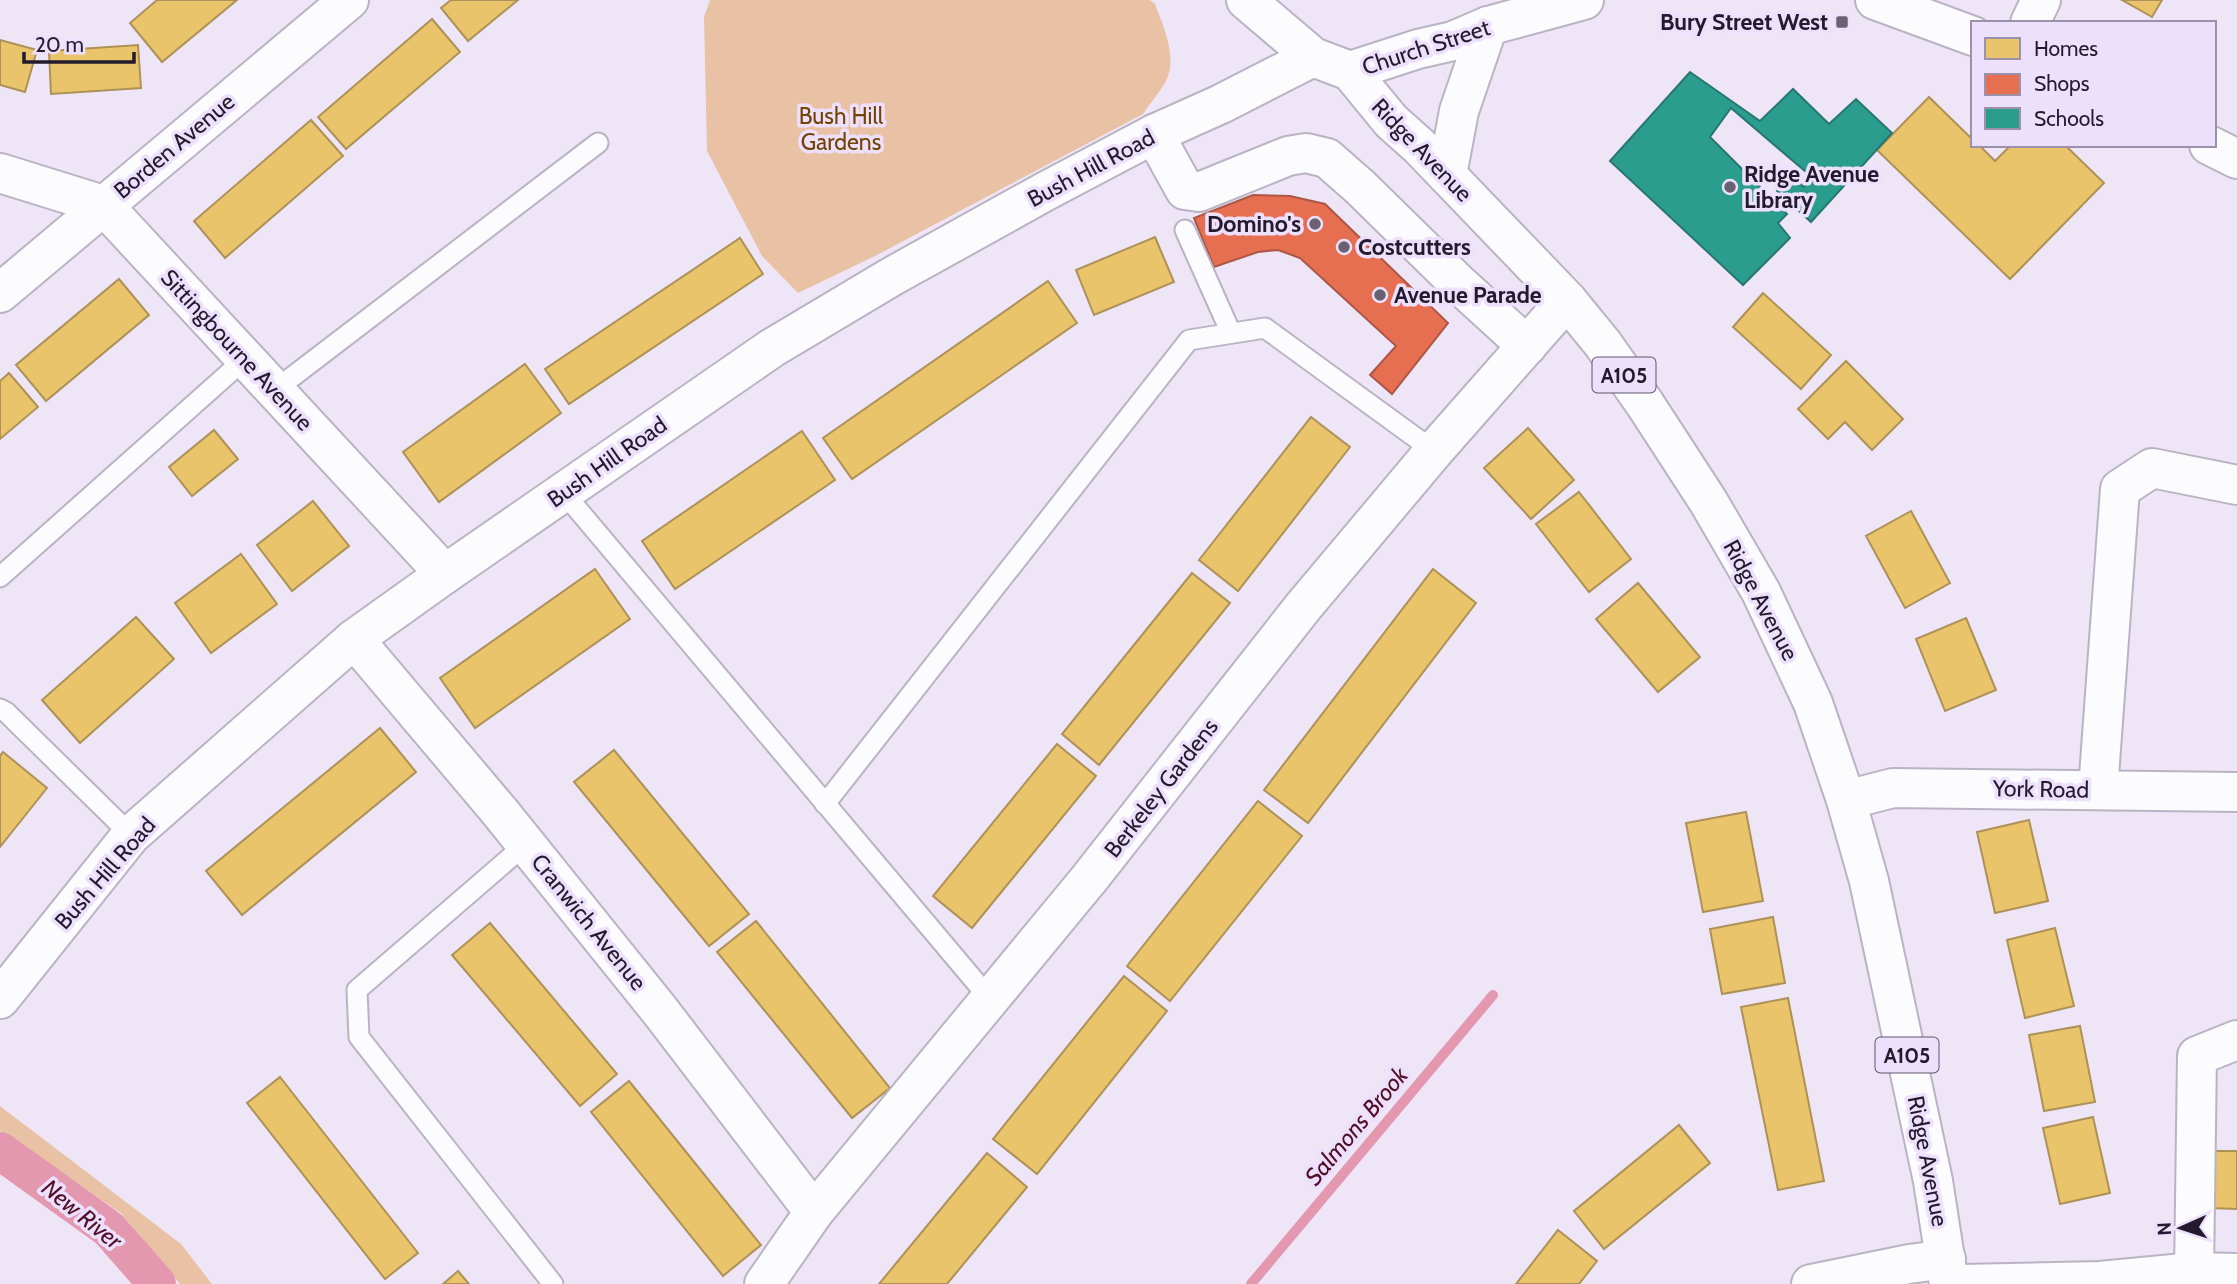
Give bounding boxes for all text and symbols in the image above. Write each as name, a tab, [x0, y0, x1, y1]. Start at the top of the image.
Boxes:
place label: Bury Street West	[1660, 8, 1828, 36]
street label: Church Street	[1358, 13, 1494, 81]
marker: Bury Street West	[1834, 14, 1850, 30]
scale bar	[24, 21, 135, 65]
legend	[1971, 21, 2216, 147]
text: 20 m	[35, 32, 84, 57]
text: Homes	[2034, 36, 2098, 61]
text: Shops	[2034, 71, 2090, 96]
street label: Borden Avenue	[108, 87, 240, 205]
street label: Ridge Avenue	[1366, 93, 1478, 208]
park label: Bush Hill Gardens	[799, 102, 884, 156]
text: Schools	[2034, 106, 2104, 131]
street label: Bush Hill Road	[1023, 123, 1159, 213]
place label: Ridge Avenue Library	[1744, 160, 1879, 214]
marker: Ridge Avenue Library	[1722, 179, 1738, 195]
place label: Domino's	[1207, 210, 1301, 238]
marker: Domino's	[1307, 216, 1323, 232]
place label: Costcutters	[1358, 233, 1471, 261]
marker: Costcutters	[1336, 239, 1352, 255]
street label: Sittingbourne Avenue	[155, 264, 319, 437]
place label: Avenue Parade	[1394, 281, 1542, 309]
marker: Avenue Parade	[1372, 287, 1388, 303]
road number: A105	[1592, 358, 1656, 392]
street label: Bush Hill Road	[542, 410, 672, 514]
street label: Ridge Avenue	[1717, 535, 1805, 665]
street label: Berkeley Gardens	[1098, 713, 1224, 863]
street label: York Road	[1992, 774, 2089, 804]
street label: Bush Hill Road	[49, 811, 161, 935]
street label: Cranwich Avenue	[525, 848, 653, 996]
road number: A105	[1876, 1038, 1938, 1072]
water label: Salmons Brook	[1298, 1061, 1414, 1191]
street label: Ridge Avenue	[1902, 1093, 1954, 1229]
water label: New River	[36, 1173, 129, 1256]
north arrow	[2146, 1193, 2216, 1263]
text: N	[2153, 1222, 2176, 1236]

